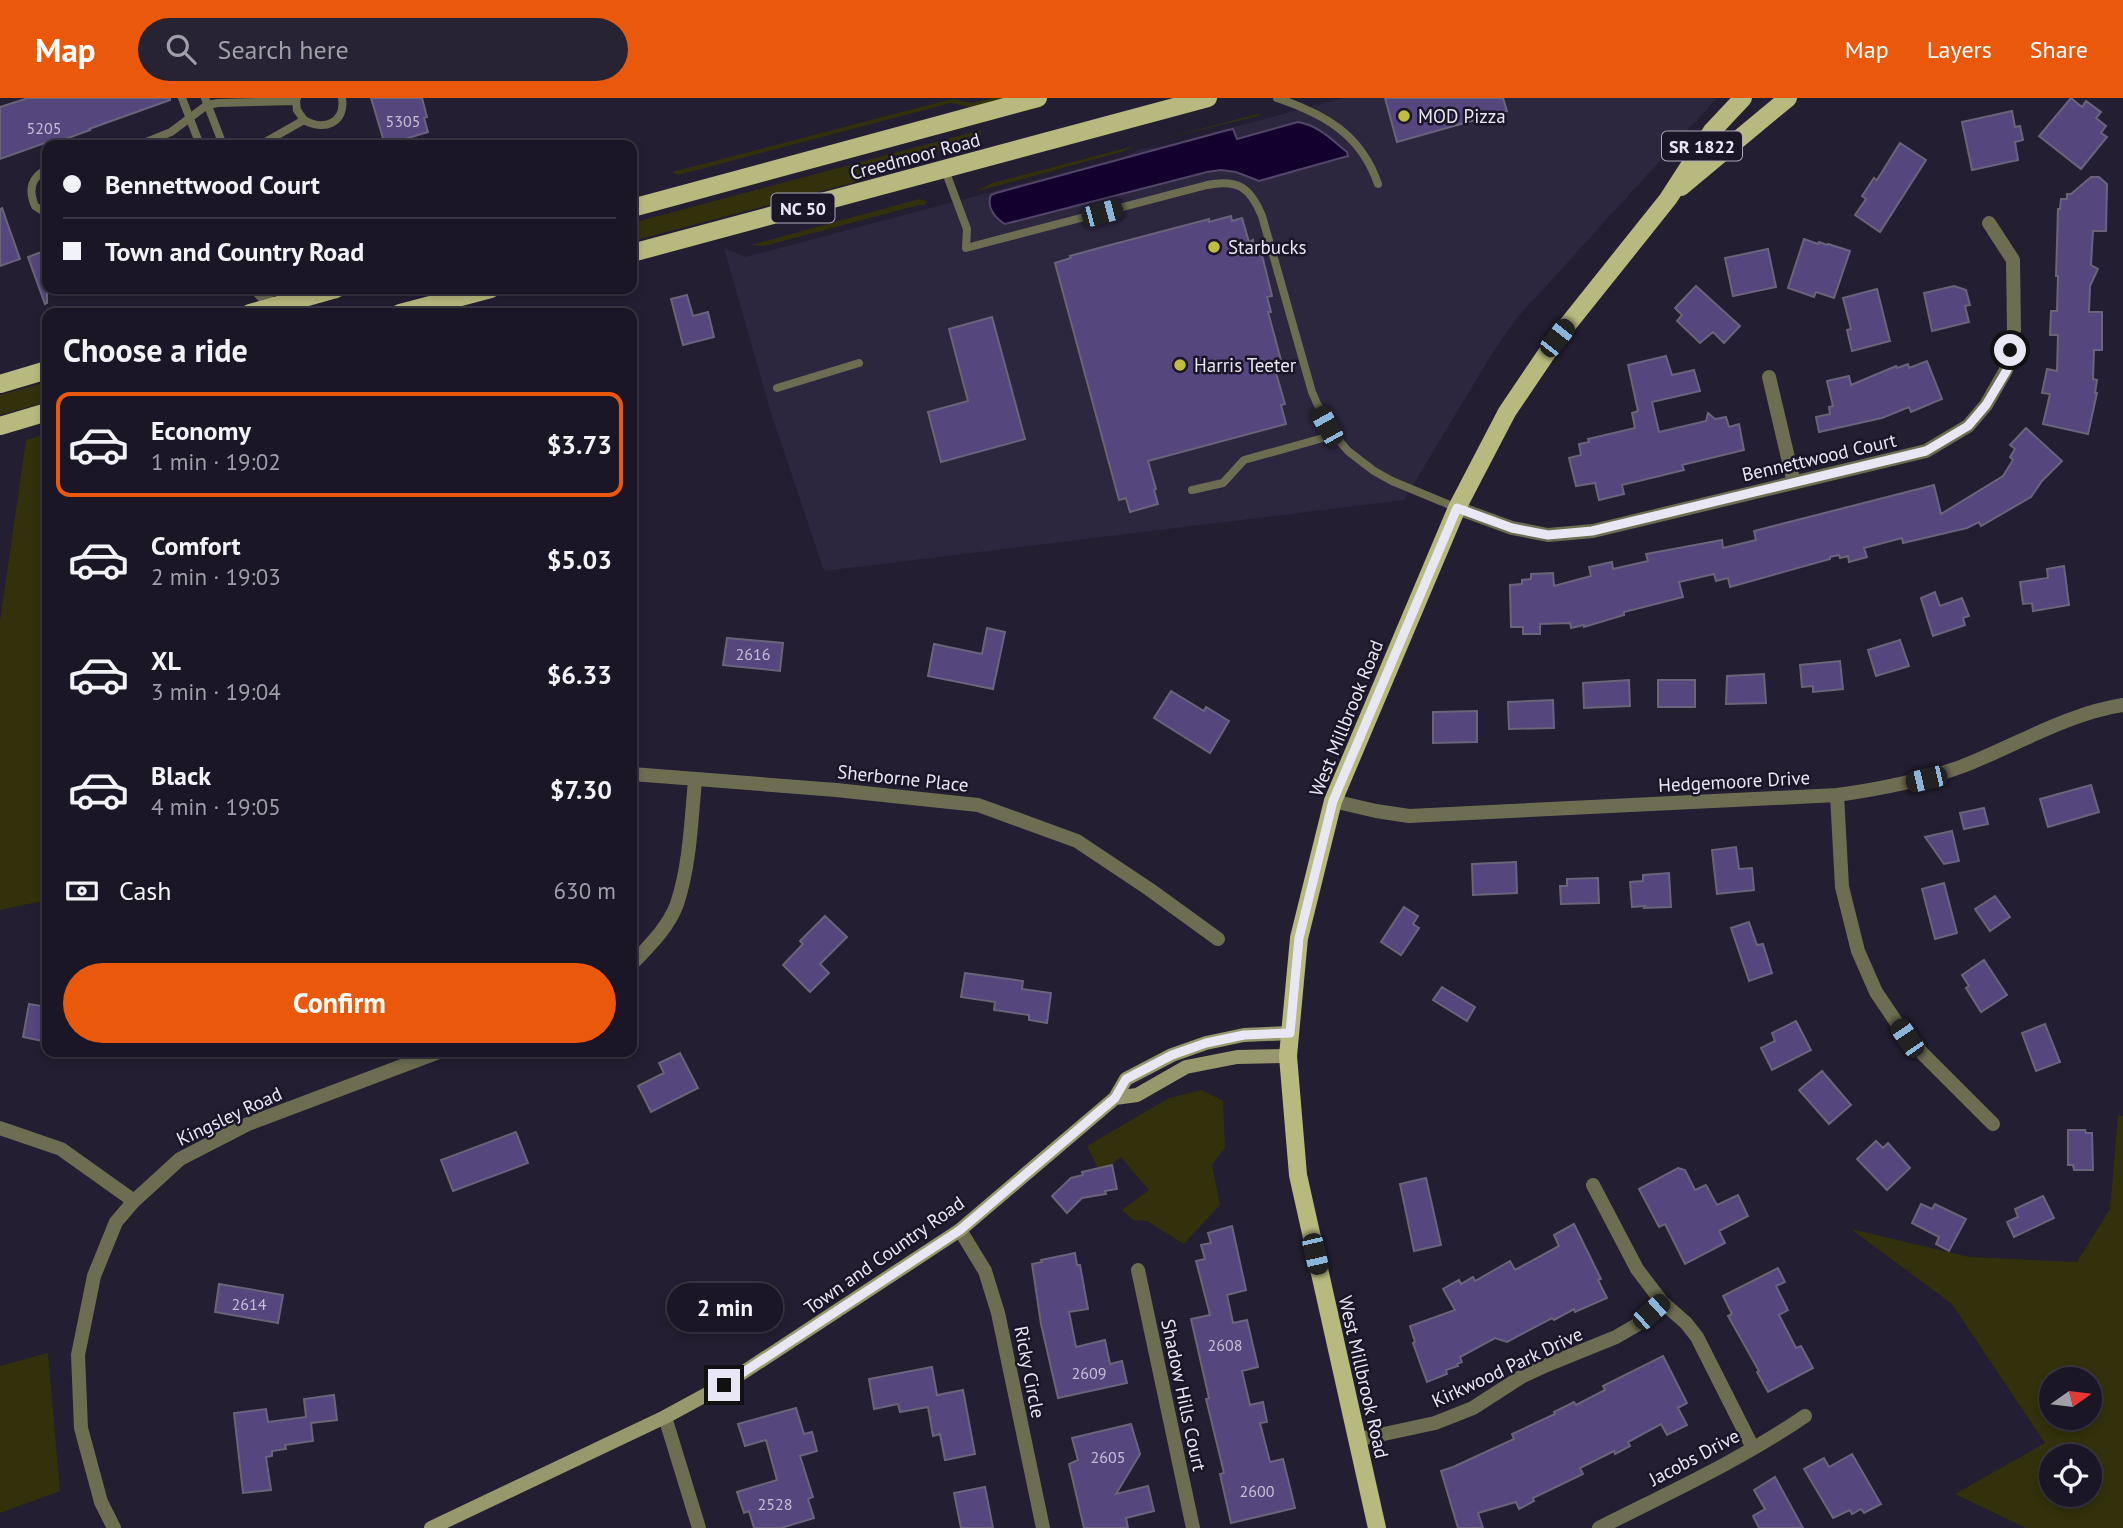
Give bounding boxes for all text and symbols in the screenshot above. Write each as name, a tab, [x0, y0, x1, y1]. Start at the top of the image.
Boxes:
search box	[138, 18, 628, 81]
text: Map	[35, 28, 96, 71]
icon: search	[162, 30, 200, 68]
text: Search here	[218, 33, 349, 66]
text: Map	[1845, 34, 1889, 65]
text: Layers	[1927, 34, 1992, 65]
text: Share	[2030, 34, 2088, 65]
place label: MOD Pizza	[1418, 104, 1506, 128]
marker: MOD Pizza	[1396, 108, 1412, 124]
house number: 5305	[386, 111, 420, 131]
house number: 5205	[27, 118, 61, 138]
street label: Creedmoor Road	[847, 127, 983, 185]
road number: SR 1822	[1662, 131, 1742, 160]
text: Bennettwood Court	[105, 168, 320, 201]
road number: NC 50	[772, 194, 834, 222]
car	[1079, 197, 1126, 229]
text: Town and Country Road	[105, 235, 364, 268]
place label: Starbucks	[1228, 235, 1307, 259]
marker: Starbucks	[1206, 239, 1222, 255]
car	[1536, 315, 1579, 361]
text: Choose a ride	[63, 329, 248, 371]
route start	[1994, 334, 2026, 366]
place label: Harris Teeter	[1194, 353, 1297, 377]
marker: Harris Teeter	[1172, 357, 1188, 373]
car	[1308, 403, 1347, 449]
icon: car	[67, 413, 130, 476]
text: Economy	[151, 414, 251, 447]
street label: Bennettwood Court	[1740, 427, 1899, 486]
text: $3.73	[547, 428, 612, 461]
text: 1 min · 19:02	[151, 447, 281, 476]
icon: car	[67, 528, 130, 591]
text: Comfort	[151, 529, 241, 562]
text: $5.03	[547, 543, 612, 576]
text: 2 min · 19:03	[151, 562, 281, 591]
street label: West Millbrook Road	[1304, 636, 1388, 800]
icon: car	[67, 643, 130, 706]
text: XL	[151, 644, 181, 677]
house number: 2616	[736, 644, 770, 664]
text: $6.33	[547, 658, 612, 691]
text: 3 min · 19:04	[151, 677, 281, 706]
icon: car	[67, 758, 130, 821]
text: Black	[151, 759, 211, 792]
street label: Sherborne Place	[836, 759, 970, 797]
car	[1904, 764, 1949, 794]
street label: Hedgemoore Drive	[1657, 765, 1811, 797]
text: $7.30	[550, 773, 612, 806]
text: 4 min · 19:05	[151, 792, 281, 821]
icon: cash	[63, 872, 101, 910]
text: Cash	[119, 874, 171, 907]
text: 630 m	[554, 876, 616, 905]
button: Confirm	[63, 963, 616, 1043]
car	[1887, 1015, 1928, 1061]
street label: Kingsley Road	[172, 1081, 286, 1151]
street label: Town and Country Road	[799, 1191, 969, 1319]
car	[1301, 1231, 1330, 1277]
callout: 2 min	[666, 1284, 782, 1332]
car	[1629, 1290, 1674, 1334]
text: 2 min	[697, 1293, 753, 1322]
street label: West Millbrook Road	[1334, 1293, 1394, 1461]
house number: 2614	[232, 1294, 267, 1314]
street label: Shadow Hills Court	[1156, 1317, 1212, 1474]
street label: Kirkwood Park Drive	[1428, 1322, 1586, 1412]
street label: Ricky Circle	[1009, 1324, 1051, 1420]
house number: 2608	[1208, 1335, 1242, 1355]
house number: 2609	[1072, 1363, 1106, 1383]
north arrow	[2039, 1367, 2102, 1430]
map controls	[2039, 1367, 2102, 1507]
route end	[708, 1369, 740, 1401]
street label: Jacobs Drive	[1644, 1423, 1743, 1491]
button: locate	[2039, 1444, 2102, 1507]
house number: 2605	[1091, 1447, 1125, 1467]
house number: 2600	[1240, 1481, 1275, 1501]
house number: 2528	[758, 1494, 792, 1514]

